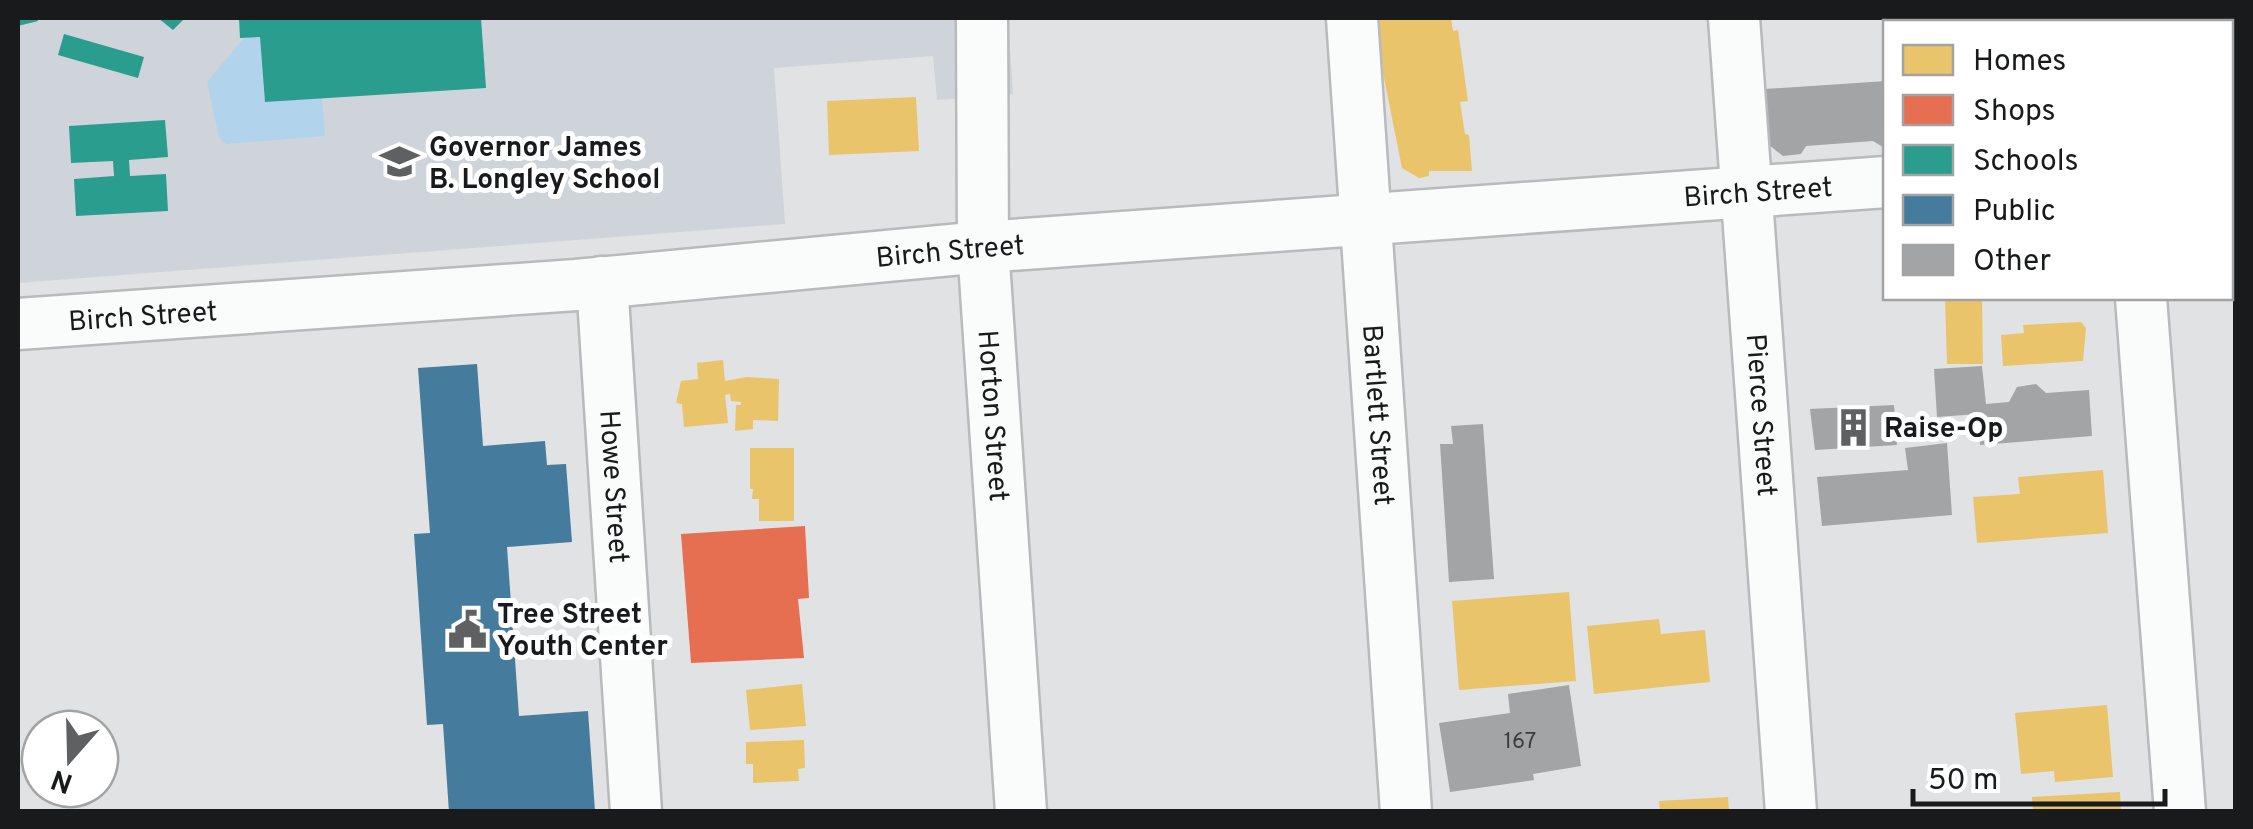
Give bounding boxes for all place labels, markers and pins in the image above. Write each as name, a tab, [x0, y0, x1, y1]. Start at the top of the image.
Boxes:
place label: Governor James B. Longley School	[429, 131, 661, 199]
school or university icon: Governor James B. Longley School	[378, 141, 420, 183]
building icon: Raise-Op	[1833, 406, 1875, 448]
place label: Raise-Op	[1884, 412, 2004, 448]
place label: Tree Street Youth Center	[497, 598, 668, 666]
public building icon: Tree Street Youth Center	[446, 608, 488, 650]

